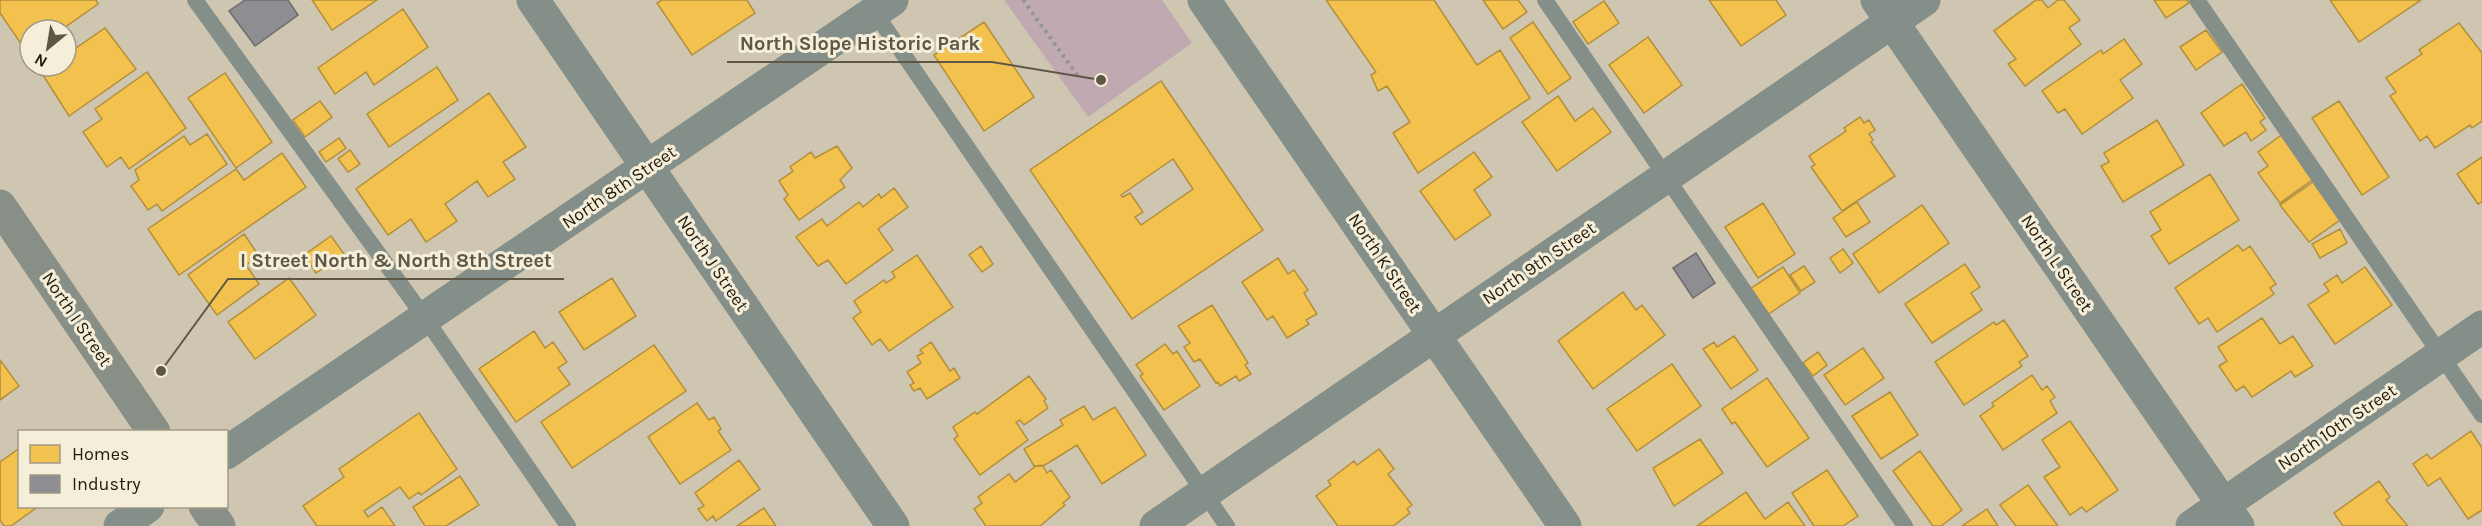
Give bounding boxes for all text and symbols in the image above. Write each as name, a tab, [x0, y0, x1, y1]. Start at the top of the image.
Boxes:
north arrow	[18, 18, 78, 78]
callout: North Slope Historic Park	[727, 24, 992, 62]
text: North Slope Historic Park	[740, 32, 980, 55]
text: N	[31, 49, 50, 72]
street label: North 8th Street	[558, 141, 680, 233]
street label: North K Street	[1344, 209, 1426, 317]
street label: North L Street	[2016, 210, 2098, 316]
street label: North J Street	[673, 211, 753, 316]
street label: North 9th Street	[1478, 217, 1600, 309]
callout: I Street North & North 8th Street	[228, 241, 564, 279]
text: I Street North & North 8th Street	[240, 249, 552, 272]
street label: North I Street	[37, 268, 117, 371]
street label: North 10th Street	[2273, 379, 2401, 475]
legend	[18, 430, 228, 508]
text: Homes	[72, 443, 129, 465]
text: Industry	[72, 473, 141, 495]

